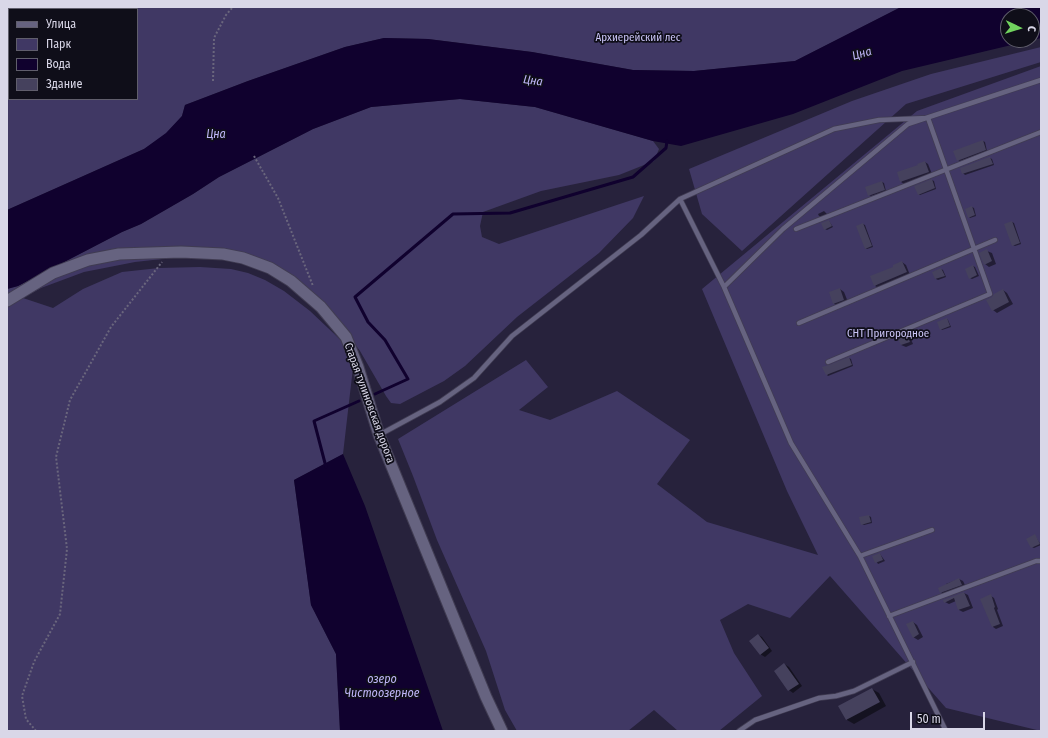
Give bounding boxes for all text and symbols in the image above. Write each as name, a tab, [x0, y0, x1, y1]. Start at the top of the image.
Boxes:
legend	[8, 8, 138, 100]
north arrow	[1000, 8, 1040, 48]
text: Улица	[46, 17, 76, 31]
text: С	[1025, 25, 1038, 32]
park label: Архиерейский лес	[596, 31, 680, 45]
text: Парк	[46, 37, 71, 51]
water label: Цна	[850, 44, 874, 64]
text: Вода	[46, 57, 71, 71]
water label: Цна	[522, 72, 544, 90]
text: Здание	[46, 77, 82, 91]
water label: Цна	[206, 128, 226, 142]
park label: СНТ Пригородное	[847, 327, 929, 341]
street label: Старая тулиновская дорога	[341, 341, 397, 465]
water label: озеро Чистоозерное	[344, 673, 420, 701]
scale bar	[912, 704, 987, 730]
text: 50 m	[917, 712, 941, 726]

